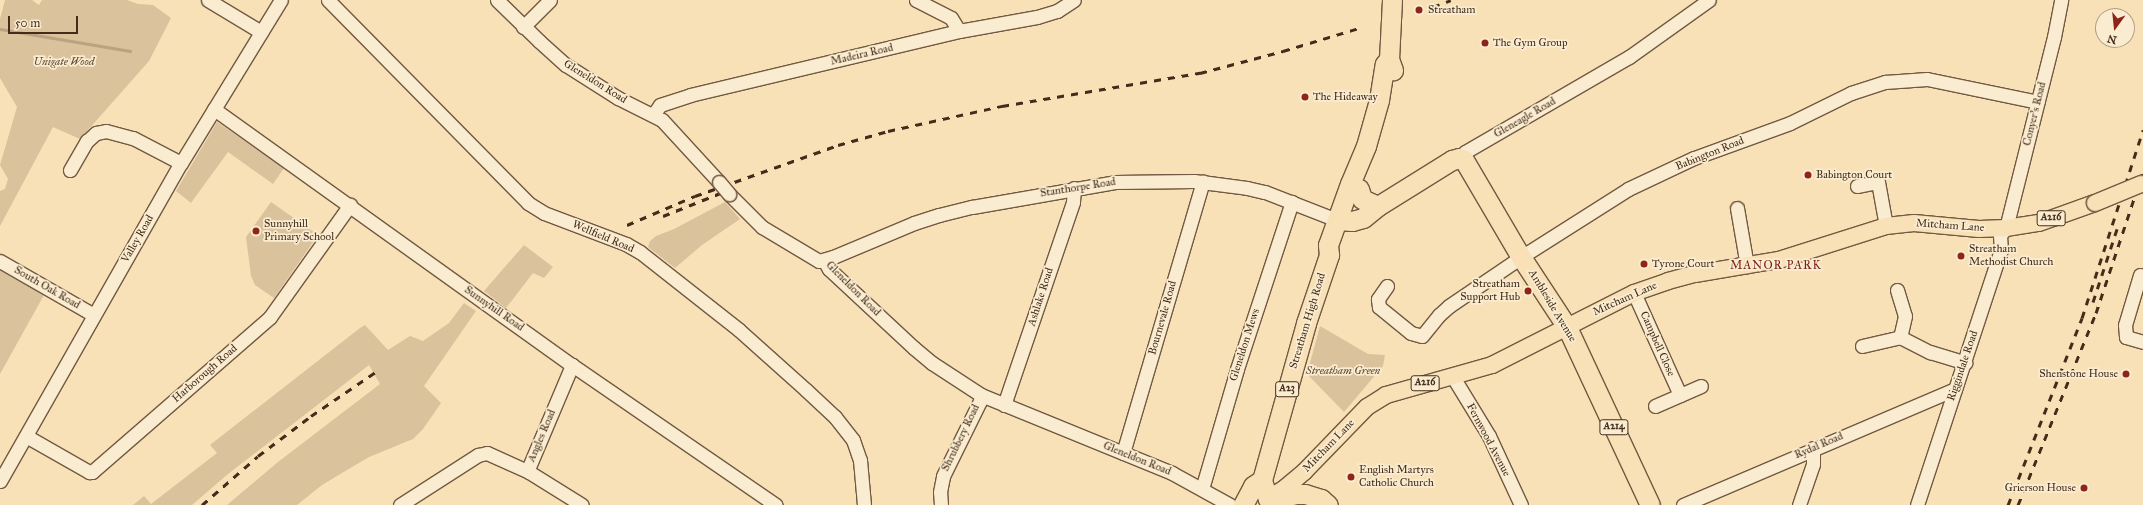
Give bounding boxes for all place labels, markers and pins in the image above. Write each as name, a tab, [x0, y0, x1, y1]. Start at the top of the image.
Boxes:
place label: Streatham	[1428, 3, 1475, 17]
marker: Streatham	[1413, 4, 1425, 16]
place label: The Gym Group	[1493, 36, 1567, 50]
marker: The Gym Group	[1480, 38, 1490, 48]
place label: The Hideaway	[1313, 90, 1378, 104]
marker: The Hideaway	[1300, 92, 1310, 102]
place label: Babington Court	[1816, 168, 1892, 182]
marker: Babington Court	[1803, 170, 1813, 180]
place label: Sunnyhill Primary School	[264, 218, 334, 244]
marker: Sunnyhill Primary School	[251, 226, 261, 236]
place label: Streatham Methodist Church	[1969, 243, 2053, 269]
marker: Streatham Methodist Church	[1956, 251, 1966, 261]
place label: Tyrone Court	[1652, 257, 1714, 271]
marker: Tyrone Court	[1639, 259, 1649, 269]
place label: Streatham Support Hub	[1460, 278, 1520, 304]
marker: Streatham Support Hub	[1523, 286, 1533, 296]
place label: Shenstone House	[2039, 367, 2118, 381]
marker: Shenstone House	[2121, 369, 2131, 379]
place label: English Martyrs Catholic Church	[1359, 464, 1434, 490]
marker: English Martyrs Catholic Church	[1346, 472, 1356, 482]
place label: Grierson House	[2005, 481, 2076, 495]
marker: Grierson House	[2079, 483, 2089, 493]

